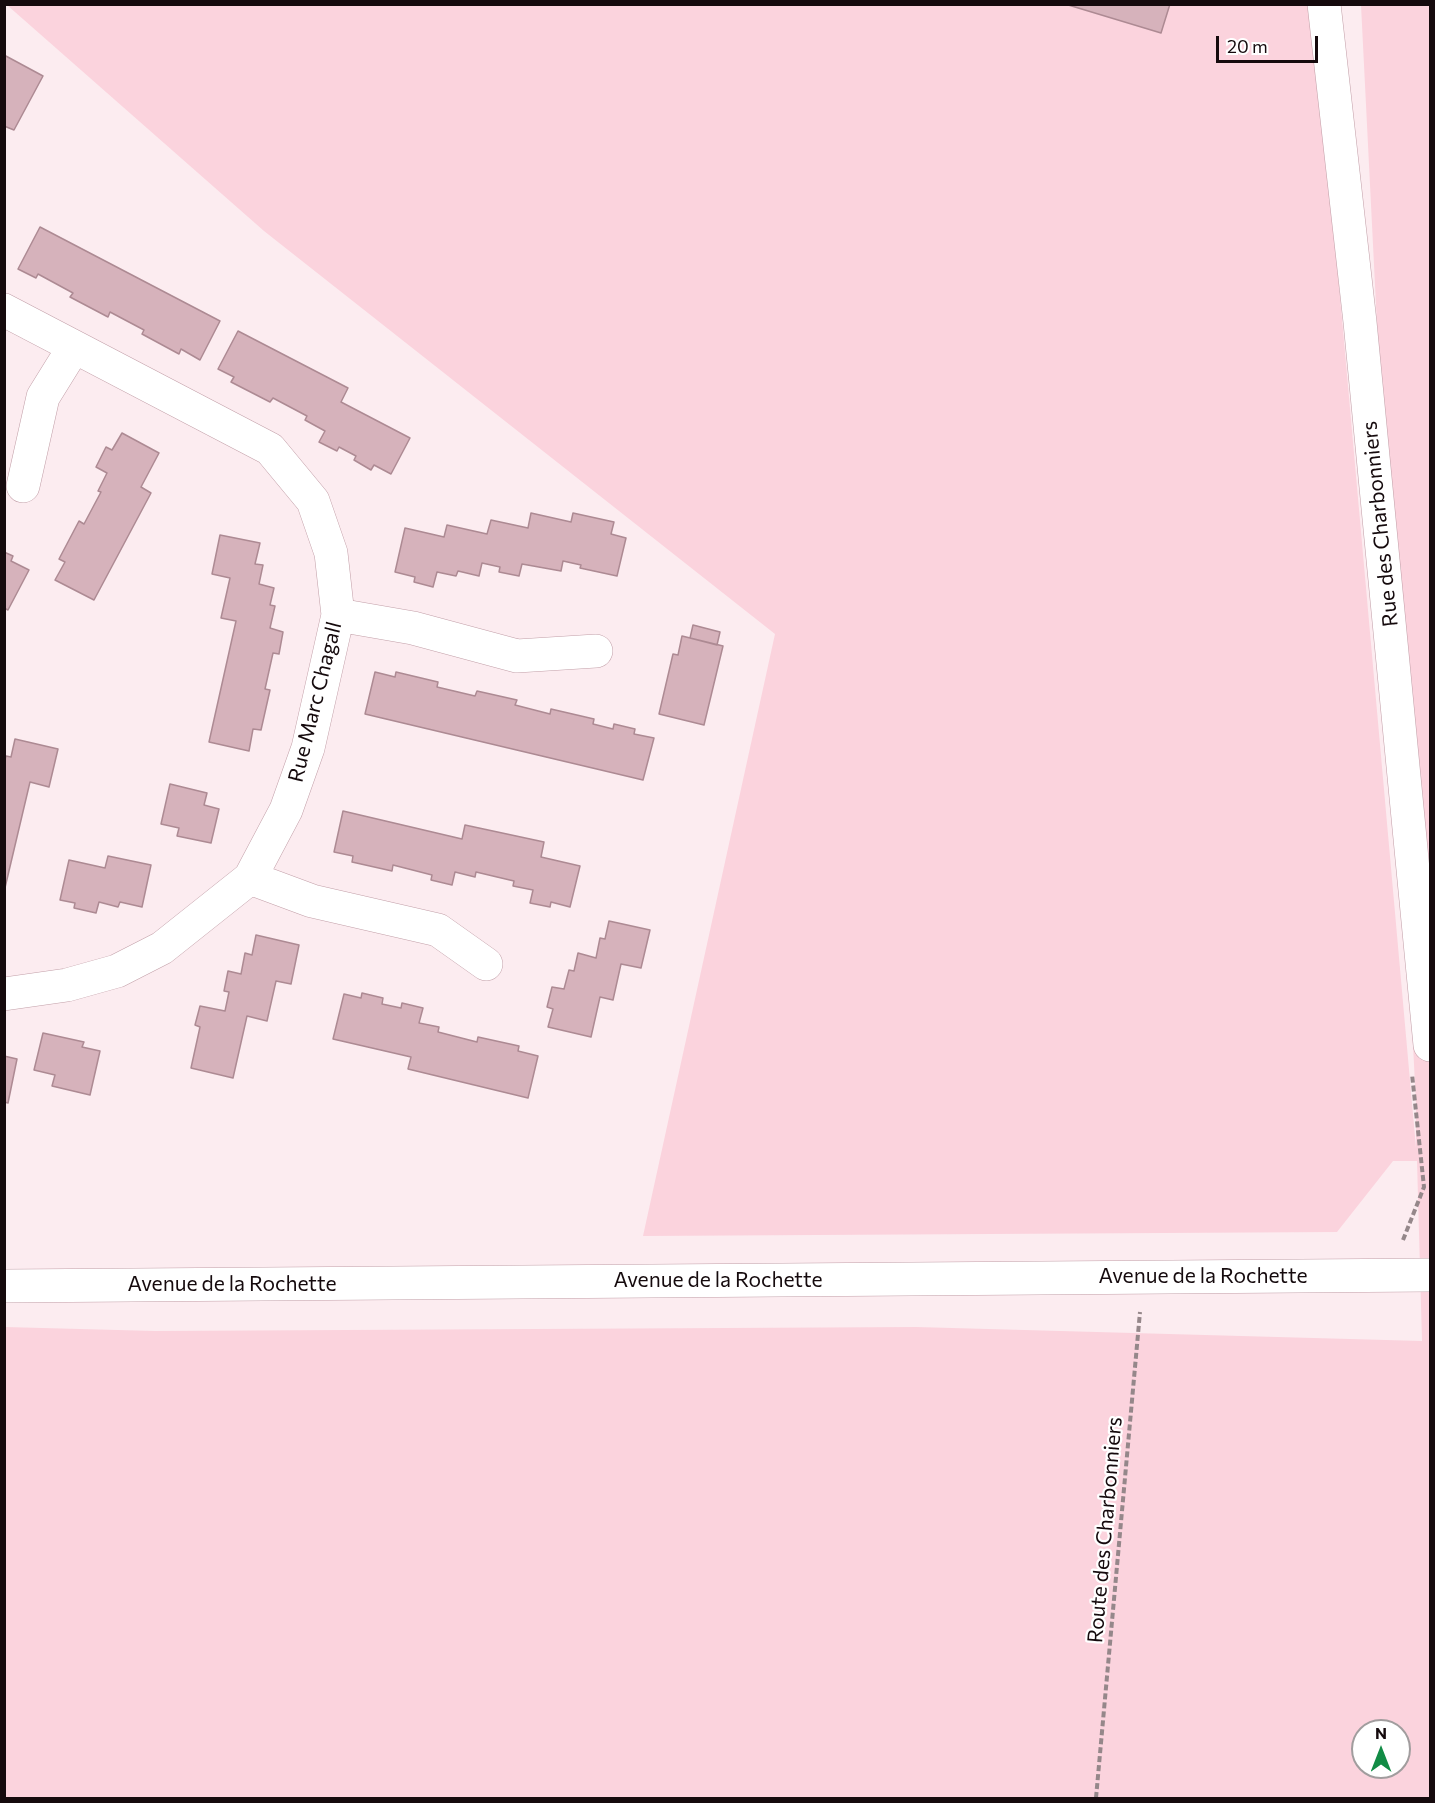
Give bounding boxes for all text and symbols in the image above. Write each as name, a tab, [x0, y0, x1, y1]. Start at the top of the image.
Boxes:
scale bar	[1219, 24, 1321, 62]
text: 20 m	[1227, 35, 1268, 57]
street label: Rue des Charbonniers	[1357, 420, 1403, 628]
street label: Rue Marc Chagall	[283, 619, 347, 785]
street label: Avenue de la Rochette	[1098, 1263, 1308, 1289]
street label: Avenue de la Rochette	[613, 1267, 823, 1293]
street label: Avenue de la Rochette	[127, 1271, 337, 1297]
street label: Route des Charbonniers	[1083, 1416, 1127, 1644]
north arrow	[1351, 1719, 1411, 1779]
text: N	[1375, 1723, 1387, 1742]

